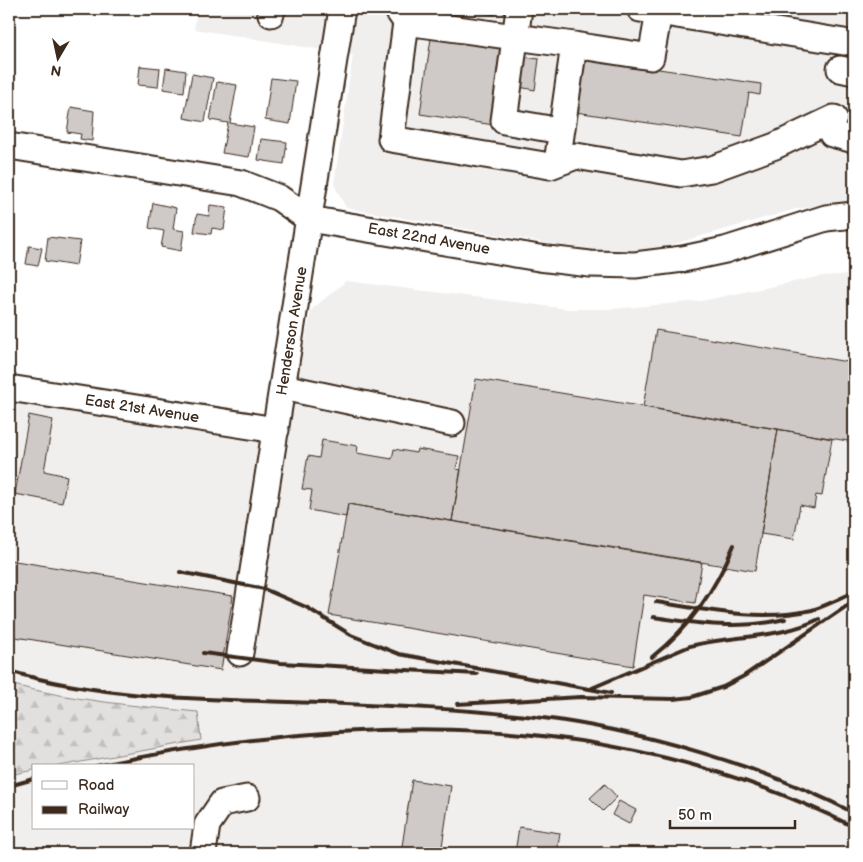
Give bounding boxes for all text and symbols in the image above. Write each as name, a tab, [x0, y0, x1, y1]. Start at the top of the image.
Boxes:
north arrow	[32, 32, 82, 82]
text: N	[50, 61, 63, 80]
street label: East 22nd Avenue	[366, 219, 492, 259]
street label: Henderson Avenue	[272, 265, 312, 397]
street label: East 21st Avenue	[84, 391, 201, 427]
legend	[32, 764, 195, 830]
text: Road	[78, 776, 114, 795]
scale bar	[670, 797, 796, 829]
text: Railway	[78, 800, 129, 819]
text: 50 m	[678, 806, 712, 825]

